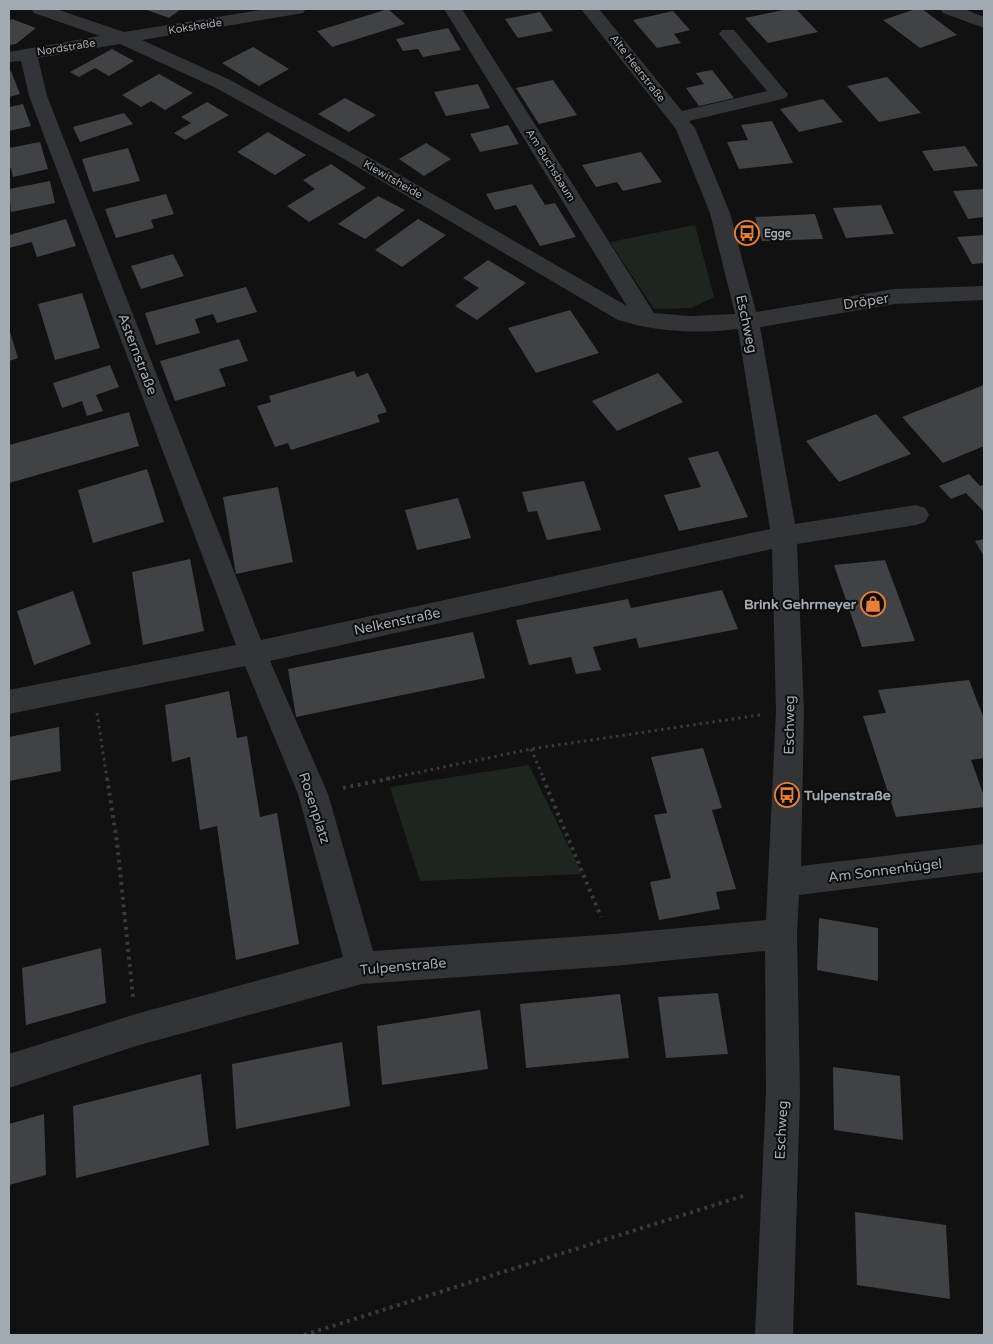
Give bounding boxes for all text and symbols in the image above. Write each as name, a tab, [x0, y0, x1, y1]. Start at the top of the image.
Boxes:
street label: Koksheide	[167, 16, 223, 37]
street label: Alte Heerstraße	[607, 32, 668, 104]
street label: Nordstraße	[36, 36, 96, 59]
street label: Am Buchsbaum	[523, 127, 578, 204]
street label: Kiewitsheide	[361, 157, 425, 202]
bus stop icon: Egge	[734, 220, 760, 246]
place label: Egge	[764, 227, 792, 241]
street label: Dröper	[842, 289, 891, 314]
street label: Eschweg	[732, 293, 761, 355]
street label: Asternstraße	[114, 311, 161, 397]
shop icon: Brink Gehrmeyer	[860, 591, 886, 617]
place label: Brink Gehrmeyer	[744, 596, 857, 613]
street label: Nelkenstraße	[352, 604, 442, 639]
street label: Eschweg	[780, 695, 799, 755]
street label: Rosenplatz	[295, 770, 334, 846]
bus stop icon: Tulpenstraße	[774, 782, 800, 808]
place label: Tulpenstraße	[803, 787, 891, 804]
street label: Am Sonnenhügel	[827, 855, 943, 886]
street label: Tulpenstraße	[359, 954, 447, 979]
street label: Eschweg	[771, 1100, 792, 1160]

